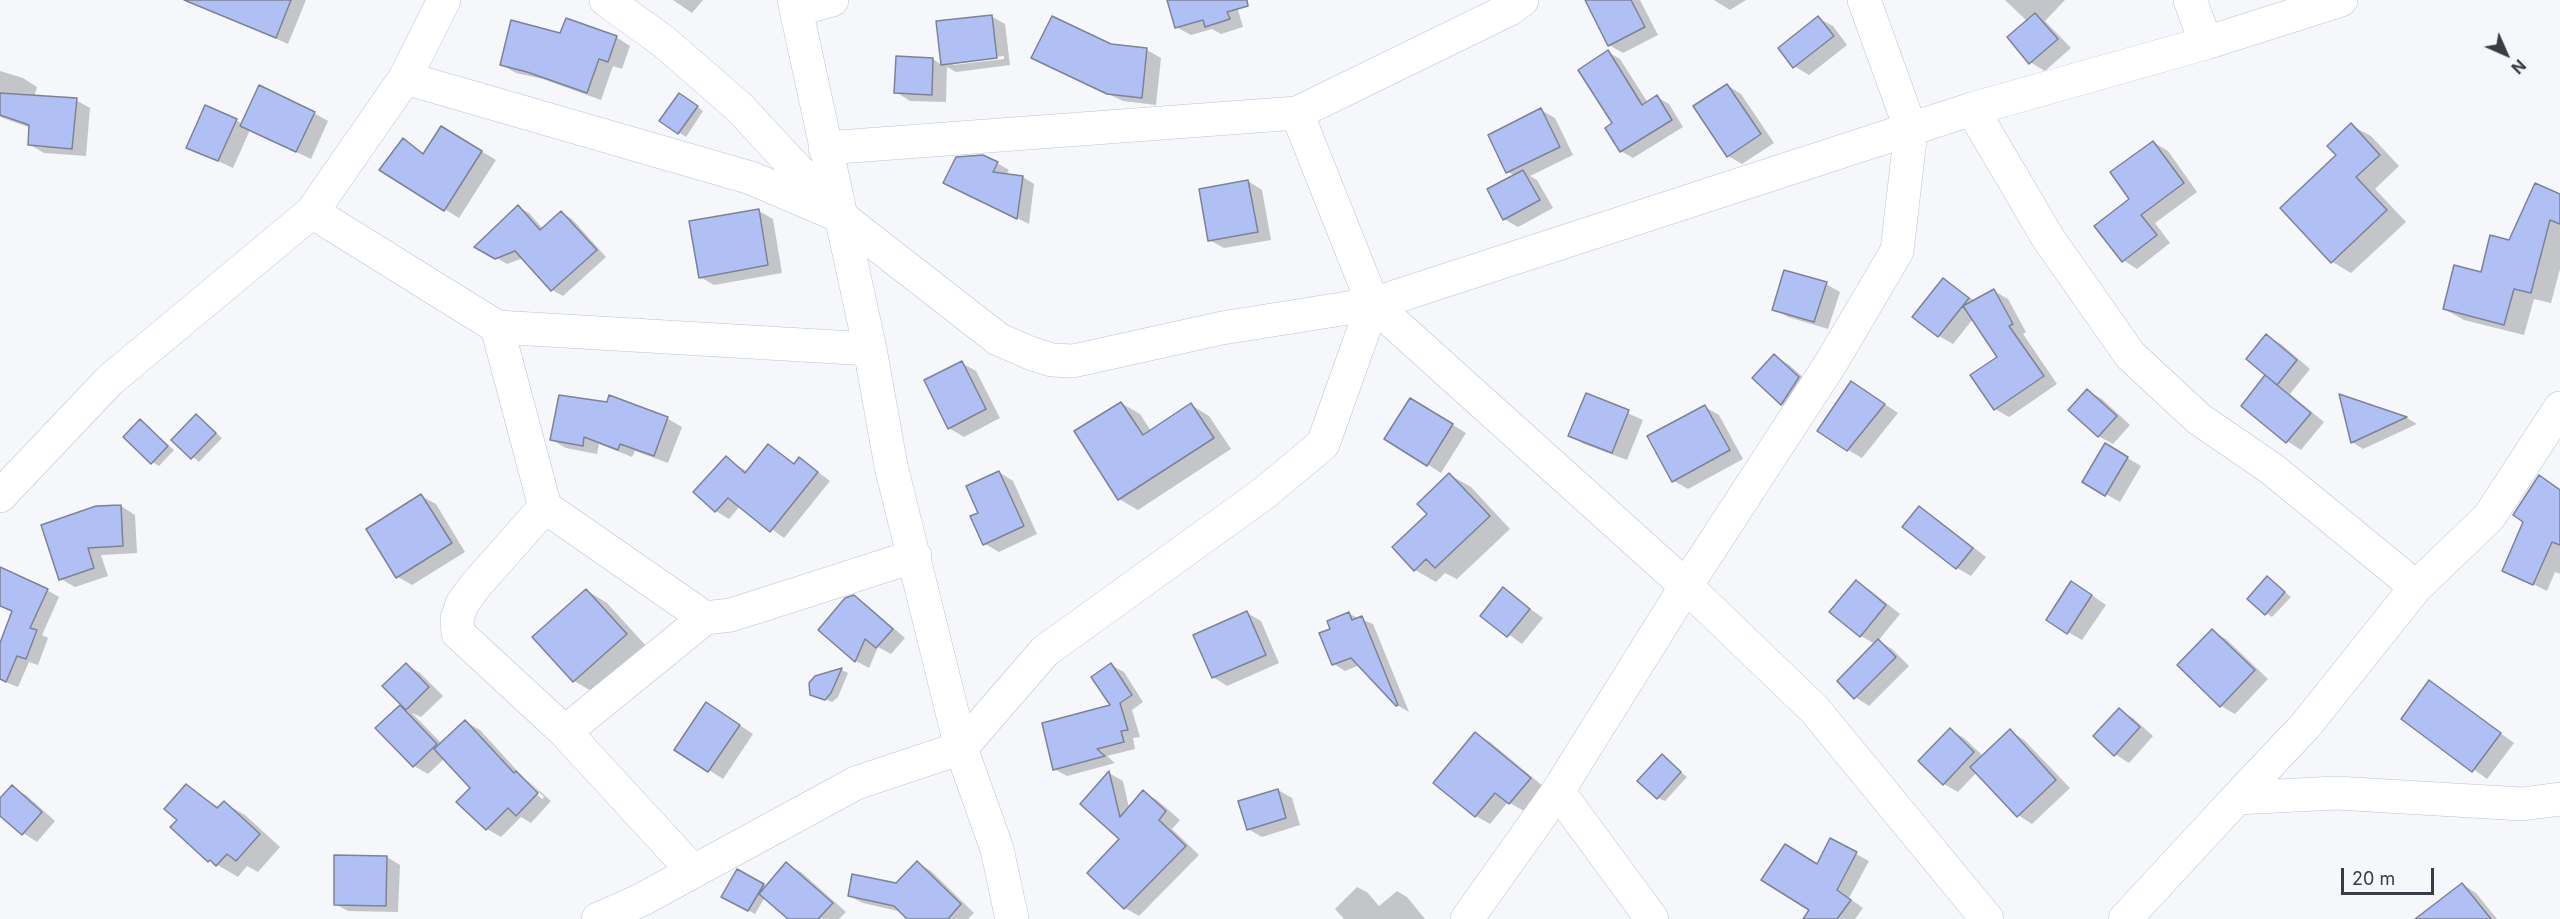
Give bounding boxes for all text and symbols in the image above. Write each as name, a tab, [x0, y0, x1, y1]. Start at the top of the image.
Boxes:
north arrow	[2476, 24, 2536, 84]
text: N	[2507, 55, 2530, 78]
scale bar	[2344, 856, 2437, 894]
text: 20 m	[2352, 868, 2395, 889]

